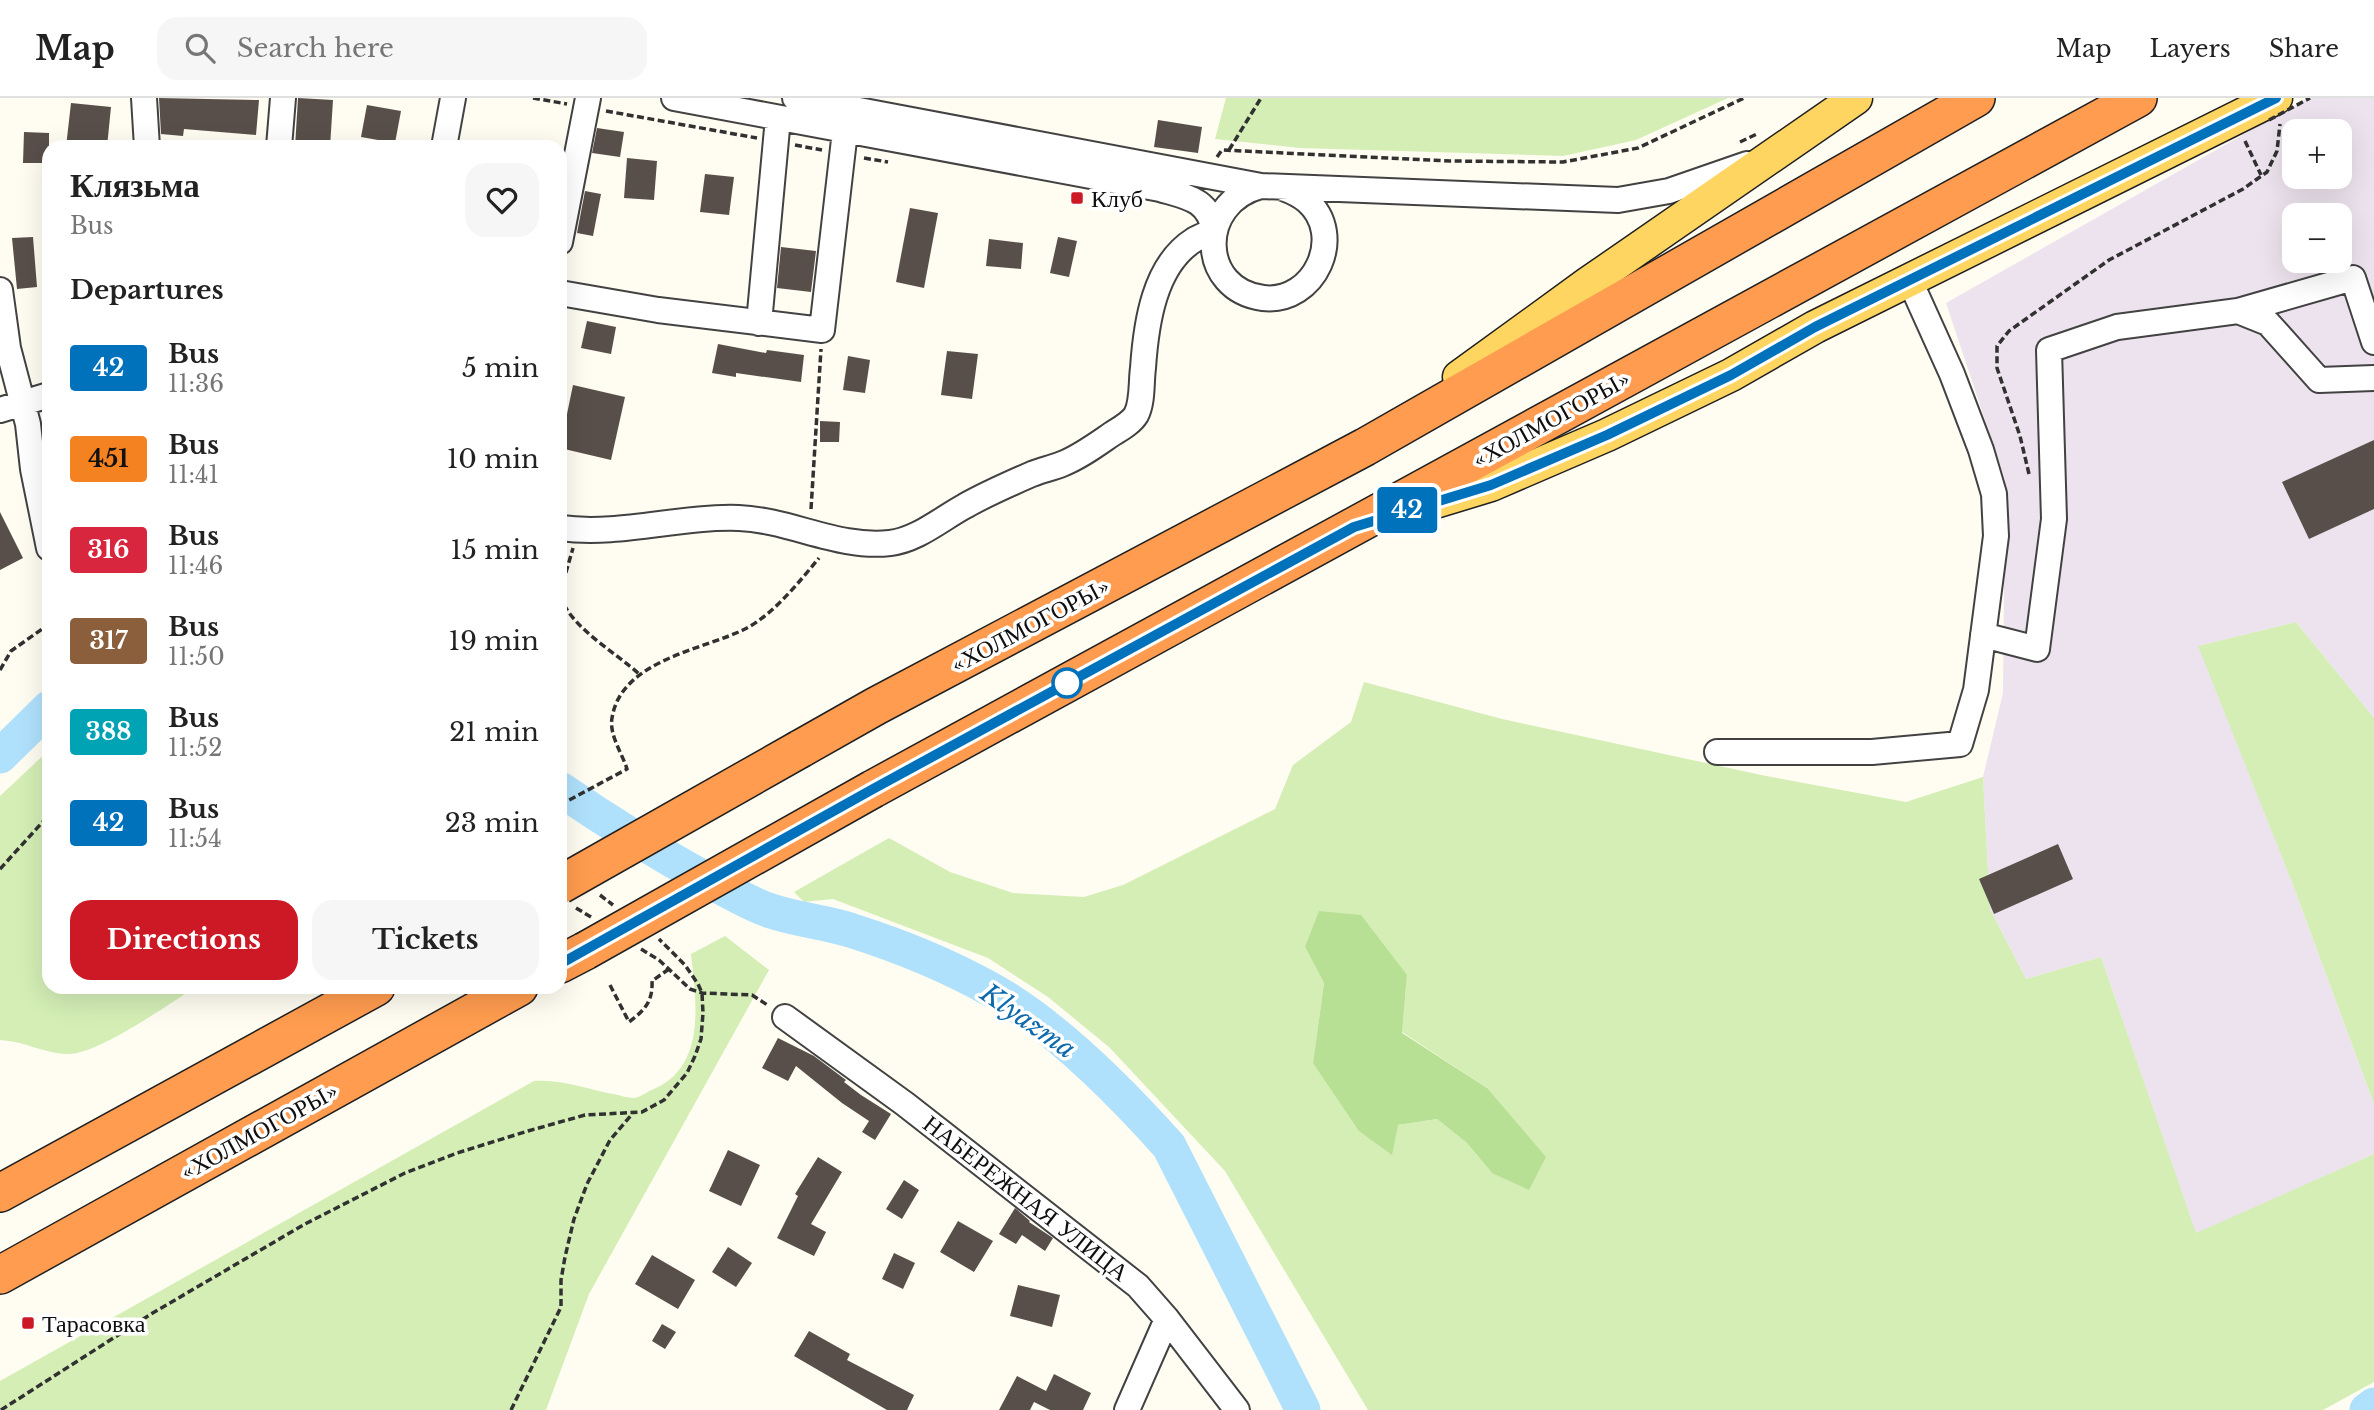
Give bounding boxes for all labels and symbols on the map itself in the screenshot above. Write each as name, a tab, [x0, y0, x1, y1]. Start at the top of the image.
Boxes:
place label: Клуб	[1091, 184, 1143, 213]
marker: Клуб	[1069, 190, 1085, 206]
street label: «ХОЛМОГОРЫ»	[1467, 364, 1635, 474]
line badge: 42	[1376, 487, 1438, 533]
street label: «ХОЛМОГОРЫ»	[946, 571, 1114, 679]
unlabelled marker	[1052, 668, 1082, 698]
water label: Klyazma	[974, 976, 1082, 1065]
street label: «ХОЛМОГОРЫ»	[175, 1076, 343, 1186]
street label: НАБЕРЕЖНАЯ УЛИЦА	[917, 1109, 1135, 1288]
place label: Тарасовка	[42, 1309, 146, 1338]
marker: Тарасовка	[20, 1315, 36, 1331]

